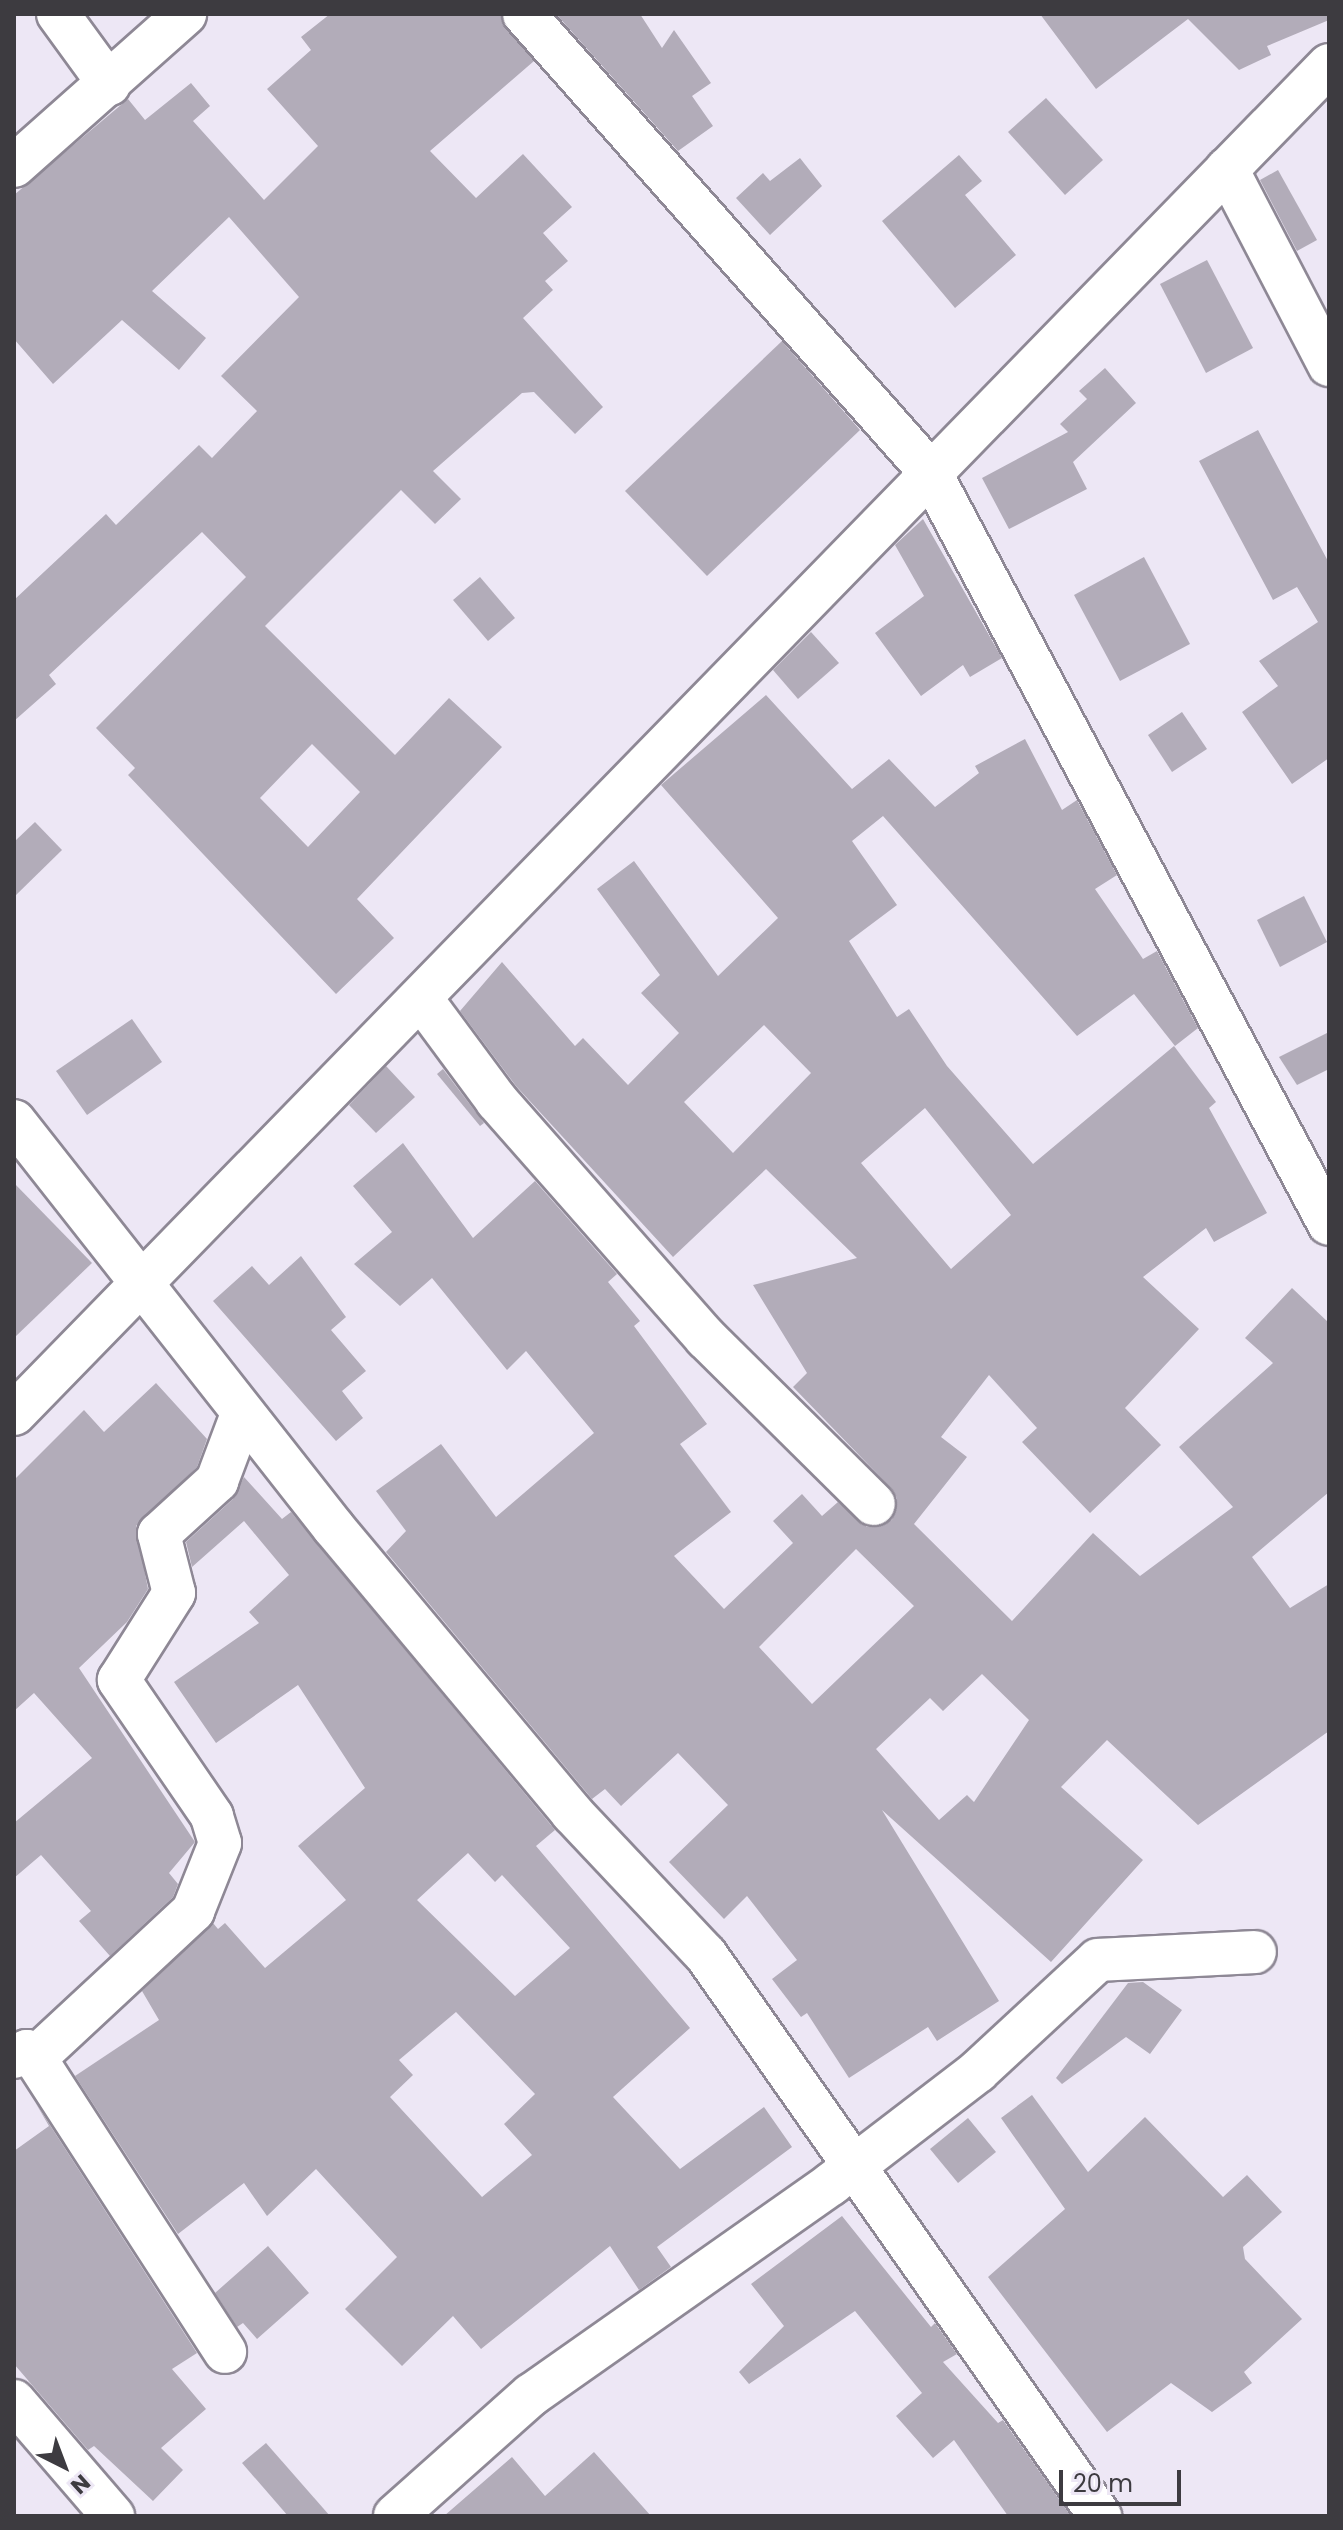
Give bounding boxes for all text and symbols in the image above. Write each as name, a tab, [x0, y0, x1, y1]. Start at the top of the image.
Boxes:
north arrow	[24, 2426, 104, 2506]
scale bar	[1063, 2454, 1185, 2504]
text: N	[64, 2467, 97, 2501]
text: 20 m	[1073, 2467, 1133, 2500]

